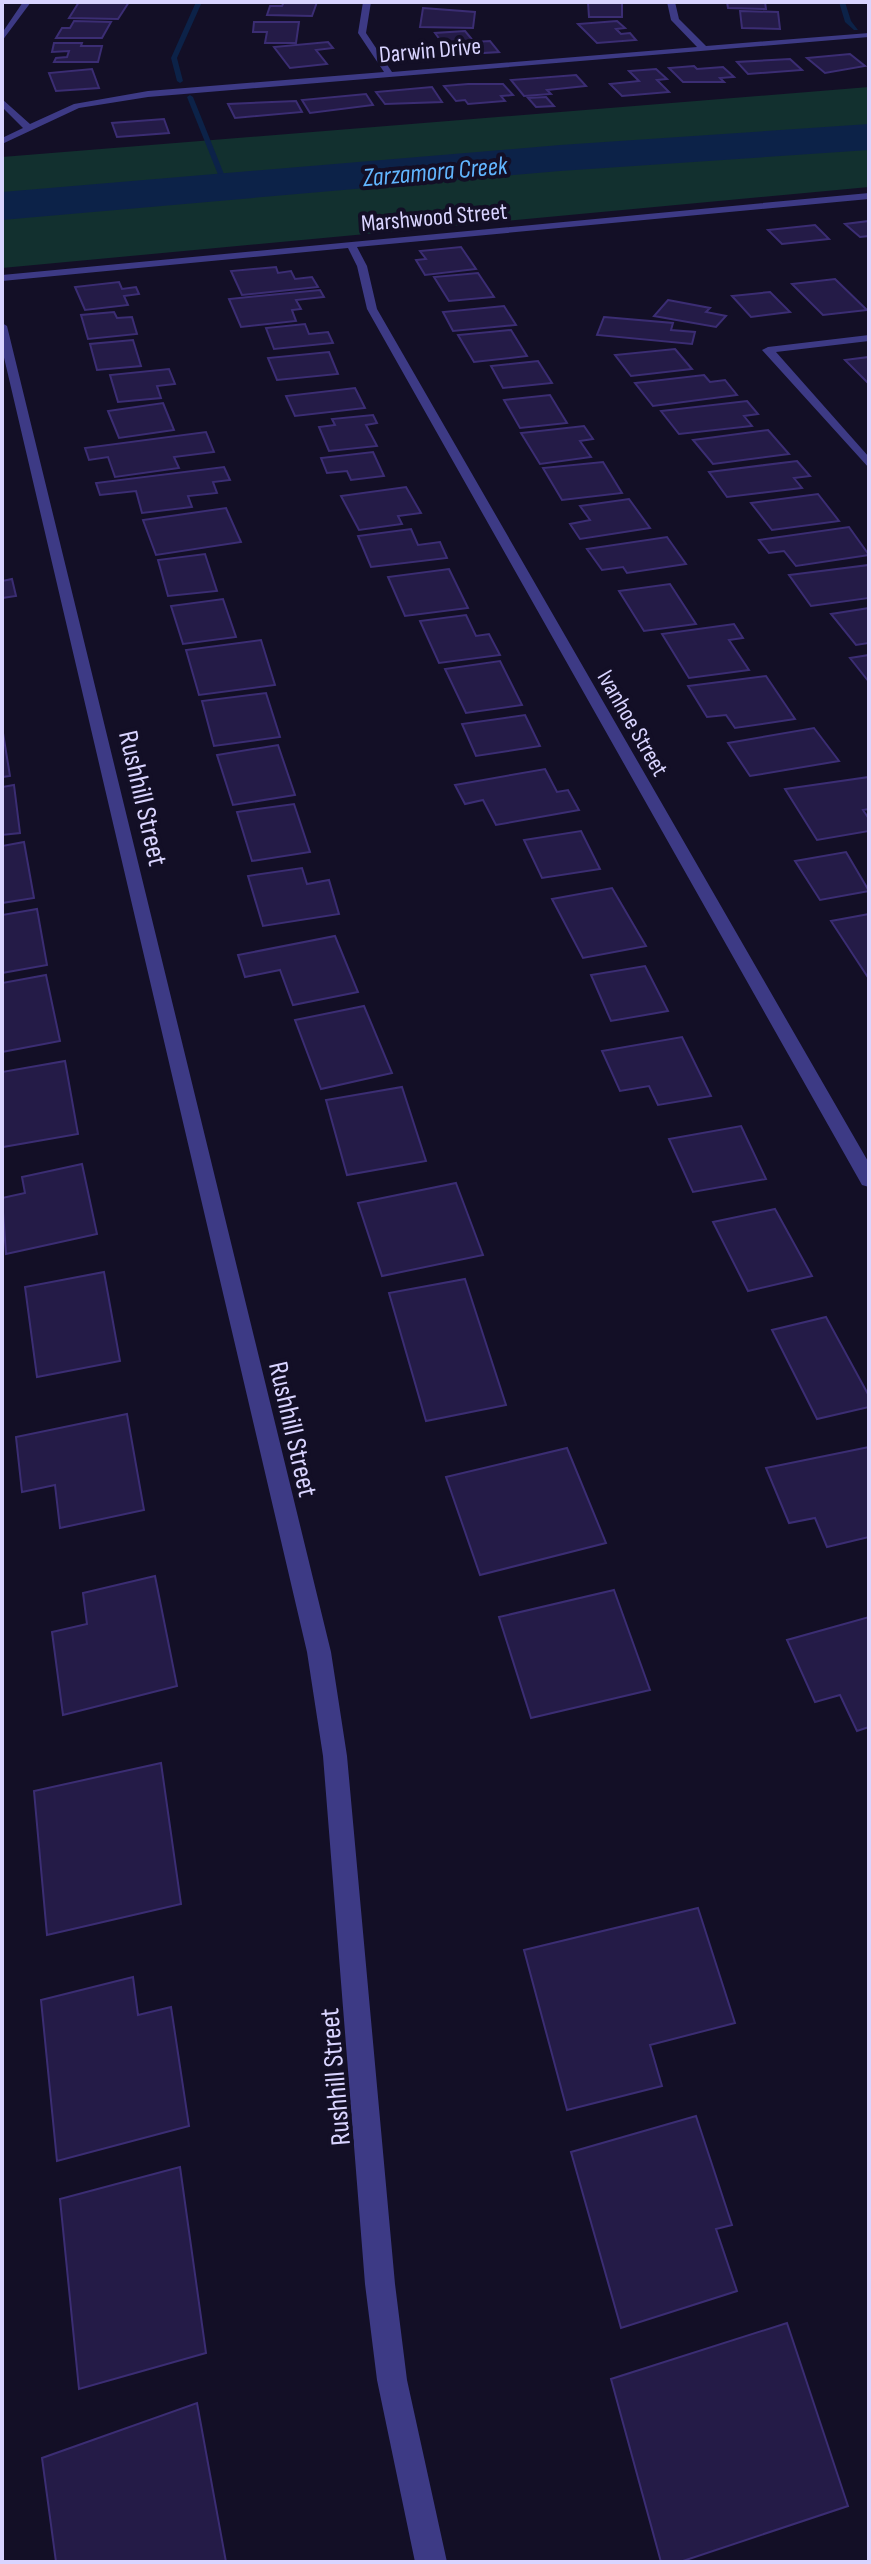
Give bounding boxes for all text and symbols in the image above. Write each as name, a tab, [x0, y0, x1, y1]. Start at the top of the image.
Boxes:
street label: Darwin Drive	[378, 32, 482, 69]
water label: Zarzamora Creek	[361, 151, 510, 194]
street label: Marshwood Street	[360, 197, 508, 238]
street label: Ivanhoe Street	[591, 665, 675, 781]
street label: Rushhill Street	[111, 727, 174, 869]
street label: Rushhill Street	[261, 1358, 324, 1500]
street label: Rushhill Street	[313, 2007, 358, 2147]

